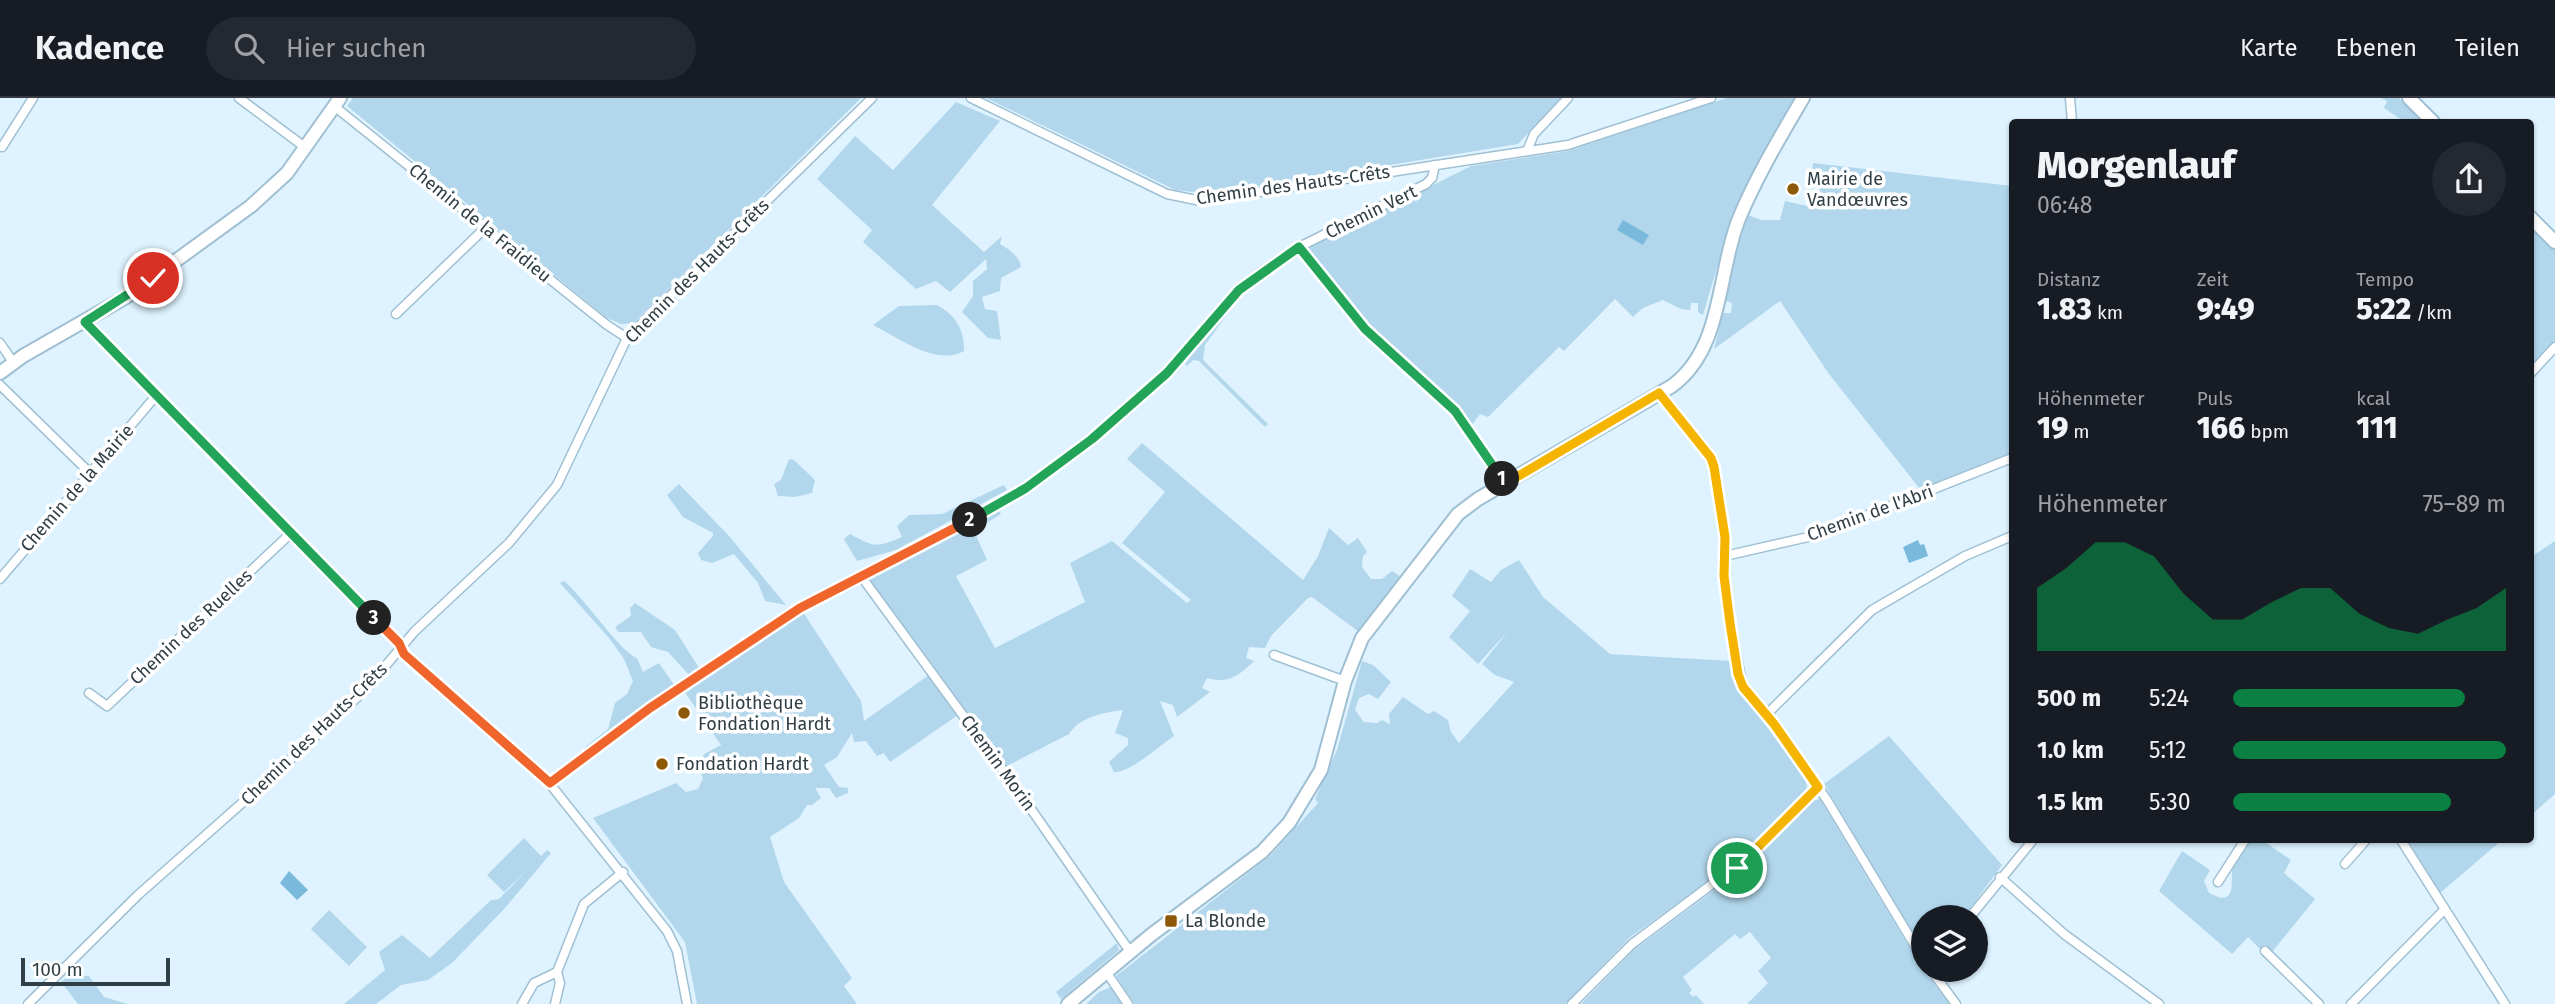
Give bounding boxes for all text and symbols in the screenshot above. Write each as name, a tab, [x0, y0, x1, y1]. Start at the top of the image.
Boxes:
search box	[206, 17, 696, 80]
text: Kadence	[35, 28, 164, 68]
icon: search	[230, 29, 268, 67]
text: Hier suchen	[286, 33, 427, 64]
text: Karte	[2240, 34, 2298, 62]
text: Ebenen	[2336, 34, 2417, 62]
text: Teilen	[2455, 34, 2520, 62]
text: Morgenlauf	[2037, 142, 2235, 188]
button: share	[2432, 142, 2506, 216]
street label: Chemin de la Fraidieu	[404, 159, 556, 287]
street label: Chemin des Hauts-Crêts	[1195, 161, 1391, 209]
place label: Mairie de Vandœuvres	[1807, 168, 1908, 211]
street label: Chemin Vert	[1322, 180, 1421, 244]
marker: Mairie de Vandœuvres	[1785, 181, 1801, 197]
text: 06:48	[2037, 191, 2092, 219]
street label: Chemin des Hauts-Crêts	[620, 194, 774, 348]
pin	[123, 248, 183, 308]
icon: check	[134, 259, 172, 297]
text: Distanz	[2037, 268, 2100, 291]
text: Zeit	[2197, 268, 2229, 291]
text: Tempo	[2356, 268, 2414, 291]
text: 1.83	[2037, 291, 2092, 327]
text: 9:49	[2197, 291, 2255, 327]
text: 5:22	[2356, 291, 2411, 327]
text: km	[2092, 301, 2123, 324]
text: /km	[2411, 301, 2452, 324]
text: Höhenmeter	[2037, 387, 2145, 410]
text: Puls	[2197, 387, 2233, 410]
text: kcal	[2356, 387, 2391, 410]
text: 19	[2037, 410, 2068, 446]
text: 166	[2197, 410, 2245, 446]
text: 111	[2356, 410, 2398, 446]
street label: Chemin de la Mairie	[16, 420, 138, 556]
text: m	[2068, 420, 2090, 443]
text: bpm	[2245, 420, 2289, 443]
pin: 1	[1484, 462, 1520, 496]
text: 1	[1497, 467, 1506, 490]
street label: Chemin de l'Abri	[1804, 480, 1936, 546]
text: Höhenmeter	[2037, 490, 2167, 518]
text: 75–89 m	[2422, 490, 2506, 518]
pin: 2	[953, 502, 988, 538]
text: 2	[965, 508, 974, 531]
street label: Chemin des Ruelles	[125, 565, 257, 689]
pin: 3	[356, 601, 392, 636]
text: 3	[369, 606, 378, 629]
street label: Chemin des Hauts-Crêts	[236, 658, 392, 810]
text: 500 m	[2037, 684, 2101, 712]
text: 5:24	[2149, 684, 2189, 712]
place label: Bibliothèque Fondation Hardt	[698, 692, 831, 735]
marker: Bibliothèque Fondation Hardt	[676, 705, 692, 721]
street label: Chemin Morin	[956, 711, 1040, 815]
text: 1.0 km	[2037, 736, 2104, 764]
text: 5:12	[2149, 736, 2186, 764]
place label: Fondation Hardt	[676, 753, 809, 775]
marker: Fondation Hardt	[654, 756, 670, 772]
text: 1.5 km	[2037, 788, 2103, 816]
text: 5:30	[2149, 788, 2191, 816]
pin	[1707, 838, 1767, 898]
icon: arrive	[1718, 849, 1756, 887]
map controls	[1911, 905, 1988, 982]
button: layers	[1911, 905, 1988, 982]
place label: La Blonde	[1185, 910, 1266, 932]
marker: La Blonde	[1163, 913, 1179, 929]
scale bar	[21, 955, 170, 987]
text: 100 m	[32, 958, 83, 981]

